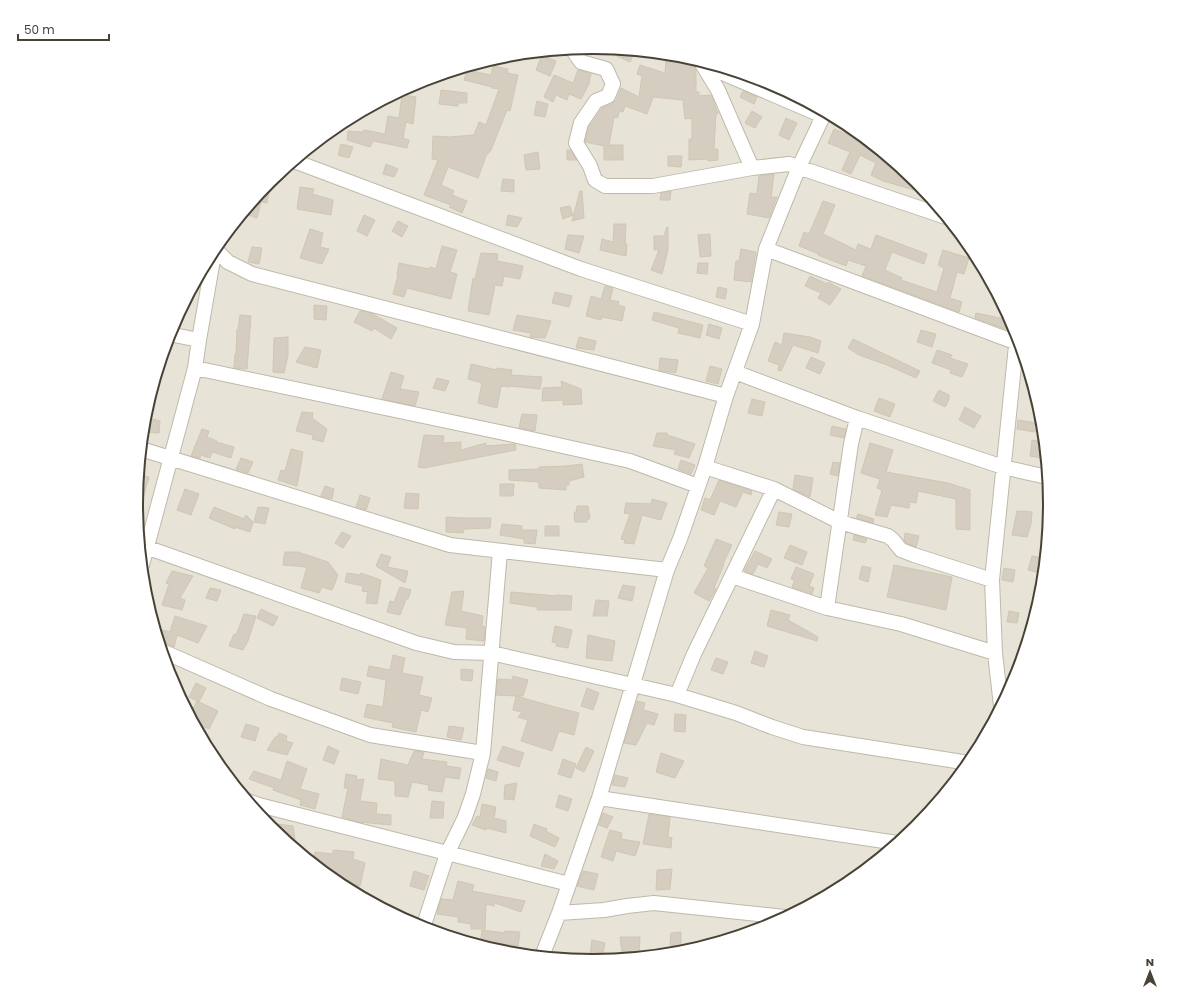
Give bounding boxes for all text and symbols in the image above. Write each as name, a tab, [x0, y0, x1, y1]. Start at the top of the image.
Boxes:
scale bar	[18, 16, 109, 42]
text: 50 m	[24, 21, 55, 38]
north arrow	[1130, 952, 1170, 992]
text: N	[1146, 954, 1154, 970]

